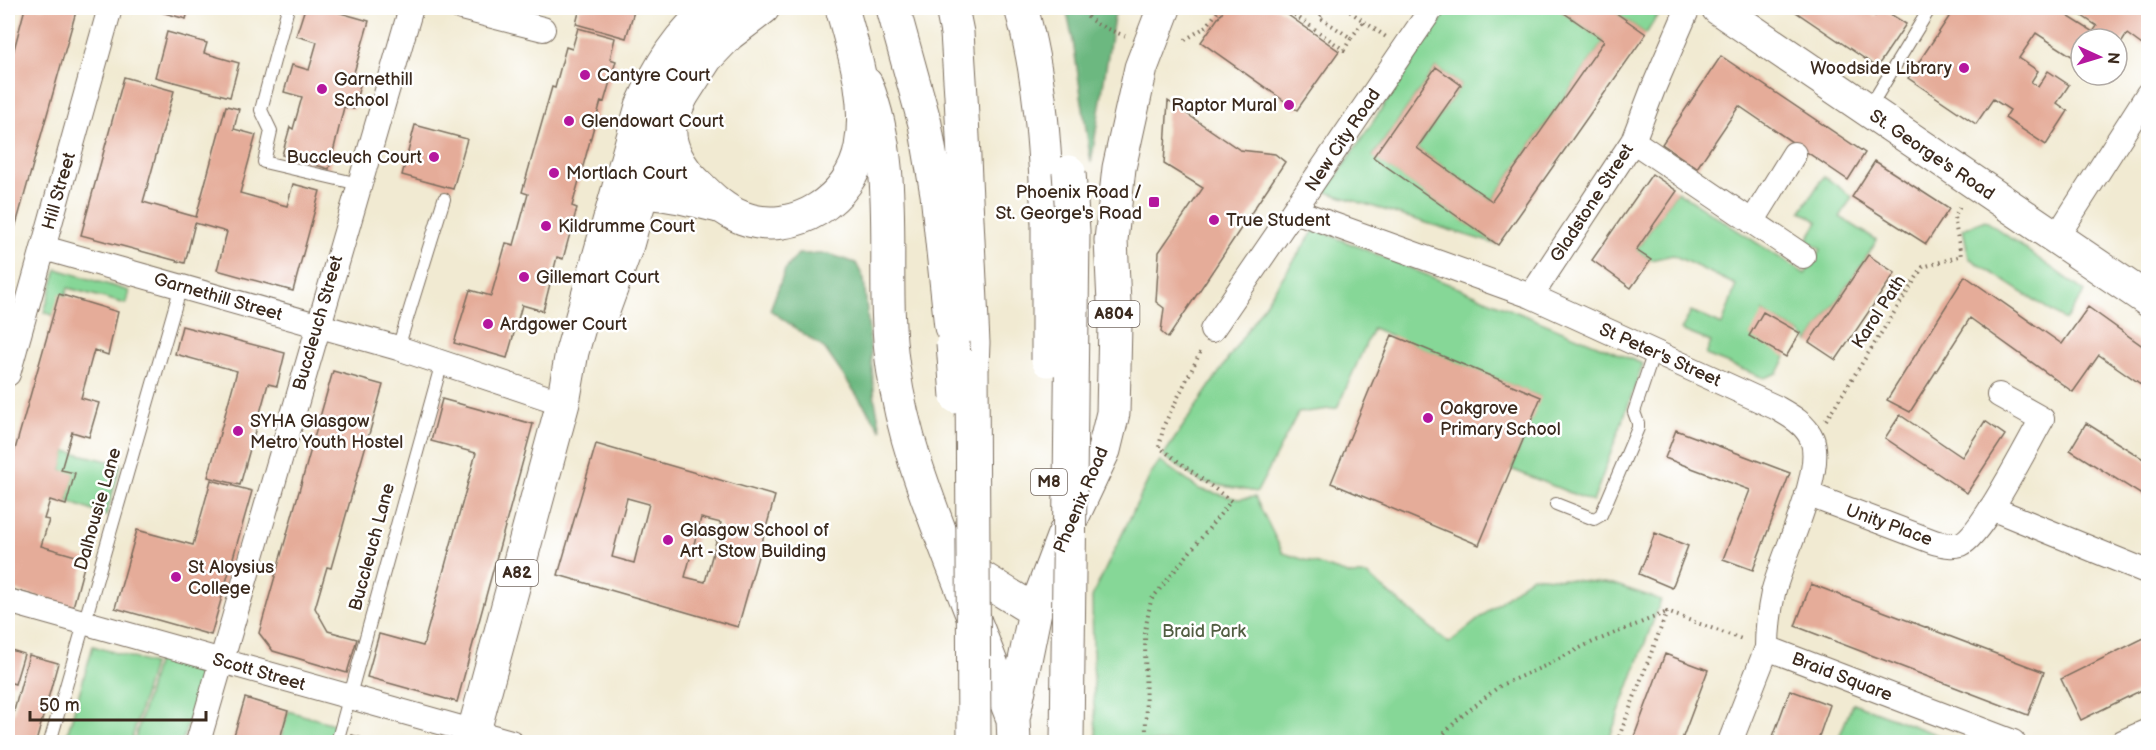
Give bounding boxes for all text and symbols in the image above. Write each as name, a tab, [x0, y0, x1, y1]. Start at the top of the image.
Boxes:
north arrow	[2069, 27, 2129, 87]
text: N	[2103, 51, 2122, 65]
place label: Woodside Library	[1810, 58, 1953, 79]
marker: Woodside Library	[1957, 61, 1971, 75]
place label: Cantyre Court	[597, 65, 711, 86]
marker: Cantyre Court	[578, 68, 592, 82]
place label: Garnethill School	[334, 69, 413, 111]
marker: Garnethill School	[315, 82, 329, 96]
street label: New City Road	[1301, 85, 1385, 195]
place label: Raptor Mural	[1171, 95, 1277, 116]
marker: Raptor Mural	[1282, 98, 1296, 112]
street label: St. George's Road	[1865, 105, 1999, 205]
place label: Glendowart Court	[581, 111, 724, 132]
marker: Glendowart Court	[562, 114, 576, 128]
street label: Gladstone Street	[1546, 140, 1638, 266]
place label: Buccleuch Court	[286, 147, 422, 168]
street label: Hill Street	[38, 150, 80, 232]
marker: Buccleuch Court	[427, 150, 441, 164]
place label: Mortlach Court	[566, 163, 688, 184]
marker: Mortlach Court	[547, 166, 561, 180]
place label: Phoenix Road / St. George's Road	[995, 182, 1142, 224]
marker: Phoenix Road / St. George's Road	[1147, 195, 1161, 209]
place label: True Student	[1226, 210, 1331, 231]
marker: True Student	[1207, 213, 1221, 227]
place label: Kildrumme Court	[558, 216, 695, 237]
marker: Kildrumme Court	[539, 219, 553, 233]
street label: Buccleuch Street	[289, 253, 347, 393]
place label: Gillemart Court	[536, 267, 660, 288]
street label: Garnethill Street	[151, 269, 285, 326]
marker: Gillemart Court	[517, 270, 531, 284]
street label: Karol Path	[1848, 271, 1910, 353]
road number: A804	[1088, 301, 1140, 327]
place label: Ardgower Court	[500, 314, 628, 335]
marker: Ardgower Court	[481, 317, 495, 331]
street label: St Peter's Street	[1596, 319, 1724, 391]
place label: Oakgrove Primary School	[1440, 398, 1561, 440]
place label: SYHA Glasgow Metro Youth Hostel	[250, 411, 403, 453]
marker: Oakgrove Primary School	[1421, 411, 1435, 425]
marker: SYHA Glasgow Metro Youth Hostel	[231, 424, 245, 438]
street label: Phoenix Road	[1049, 444, 1113, 556]
street label: Dalhousie Lane	[70, 445, 126, 573]
road number: M8	[1031, 469, 1067, 495]
street label: Buccleuch Lane	[345, 481, 399, 613]
street label: Unity Place	[1843, 500, 1935, 550]
place label: Glasgow School of Art - Stow Building	[680, 520, 829, 562]
marker: Glasgow School of Art - Stow Building	[661, 533, 675, 547]
place label: St Aloysius College	[188, 557, 274, 599]
road number: A82	[496, 560, 538, 586]
marker: St Aloysius College	[169, 570, 183, 584]
park label: Braid Park	[1162, 621, 1246, 642]
street label: Braid Square	[1789, 648, 1896, 706]
street label: Scott Street	[210, 649, 308, 695]
scale bar	[30, 684, 206, 722]
text: 50 m	[39, 695, 80, 716]

